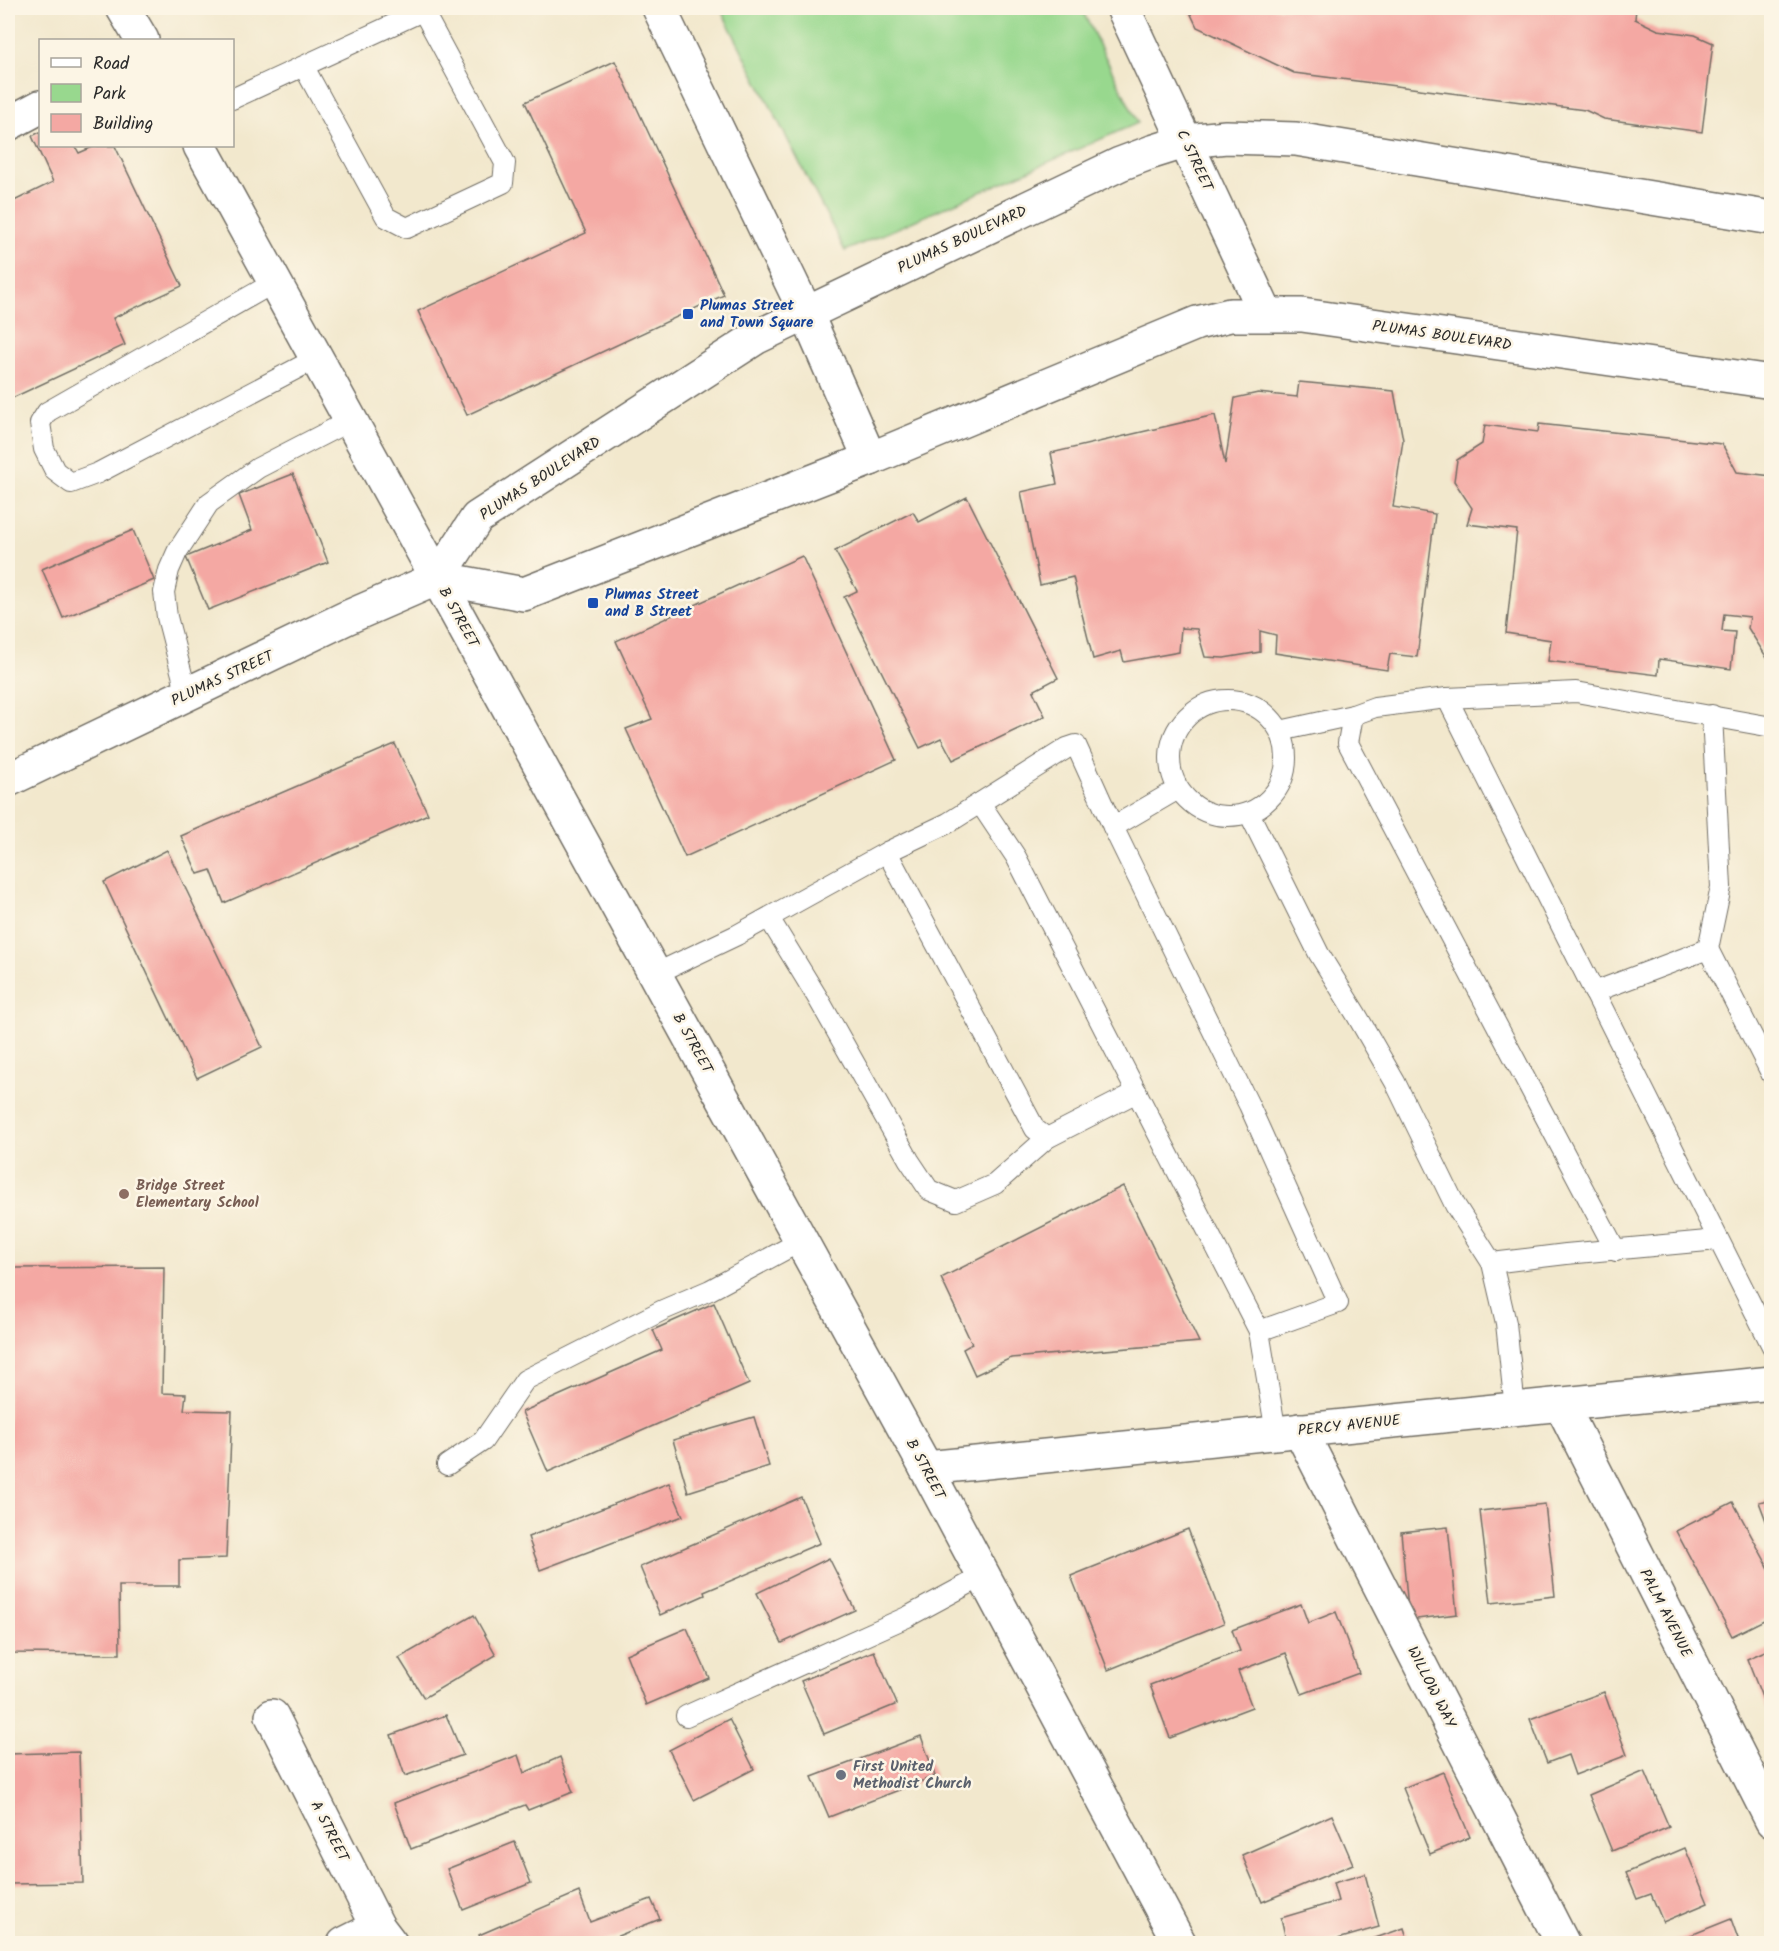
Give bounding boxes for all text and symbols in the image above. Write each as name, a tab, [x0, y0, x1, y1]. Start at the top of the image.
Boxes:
legend	[39, 39, 234, 147]
text: Road	[93, 50, 130, 79]
text: Park	[93, 80, 126, 109]
text: Building	[93, 110, 153, 139]
street label: C STREET	[1169, 126, 1220, 197]
street label: PLUMAS BOULEVARD	[894, 199, 1031, 280]
place label: Plumas Street and Town Square	[700, 294, 814, 335]
marker: Plumas Street and Town Square	[681, 307, 695, 321]
street label: PLUMAS BOULEVARD	[1371, 314, 1513, 358]
street label: PLUMAS BOULEVARD	[475, 430, 606, 527]
street label: B STREET	[432, 583, 486, 654]
place label: Plumas Street and B Street	[605, 583, 699, 624]
marker: Plumas Street and B Street	[586, 596, 600, 610]
street label: PLUMAS STREET	[167, 644, 279, 713]
street label: B STREET	[666, 1009, 720, 1080]
place label: Bridge Street Elementary School	[136, 1174, 259, 1215]
marker: Bridge Street Elementary School	[117, 1187, 131, 1201]
street label: PERCY AVENUE	[1297, 1409, 1403, 1443]
street label: B STREET	[899, 1435, 952, 1506]
street label: PALM AVENUE	[1632, 1565, 1698, 1663]
street label: WILLOW WAY	[1400, 1642, 1463, 1734]
place label: First United Methodist Church	[853, 1755, 971, 1796]
marker: First United Methodist Church	[834, 1768, 848, 1782]
street label: A STREET	[304, 1797, 356, 1868]

